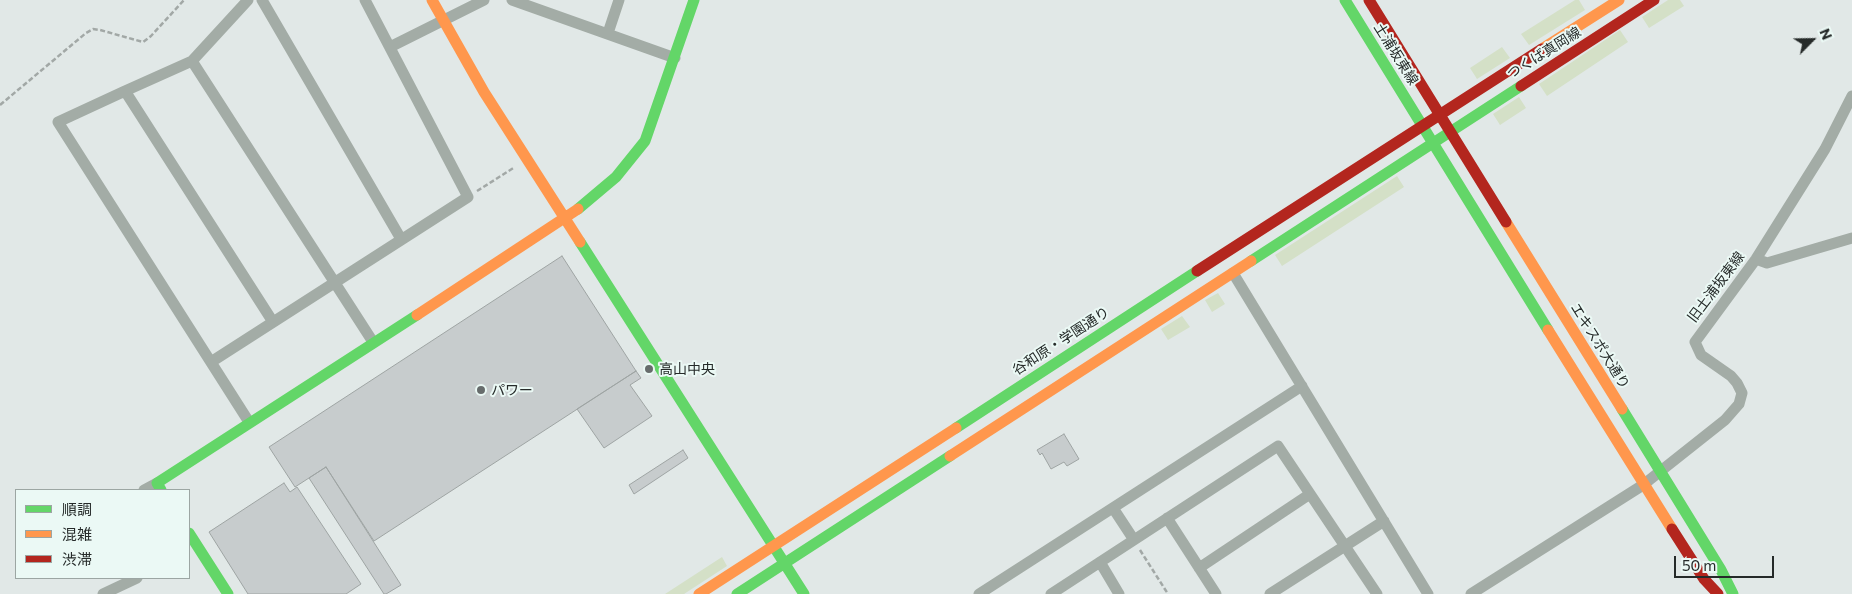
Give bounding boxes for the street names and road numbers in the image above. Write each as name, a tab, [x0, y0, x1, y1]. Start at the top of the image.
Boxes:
street label: 土浦坂東線	[1370, 20, 1422, 88]
street label: つくば真岡線	[1504, 24, 1584, 82]
street label: 旧土浦坂東線	[1684, 248, 1748, 326]
street label: エキスポ大通り	[1567, 300, 1633, 392]
street label: 谷和原・学園通り	[1009, 303, 1113, 379]

